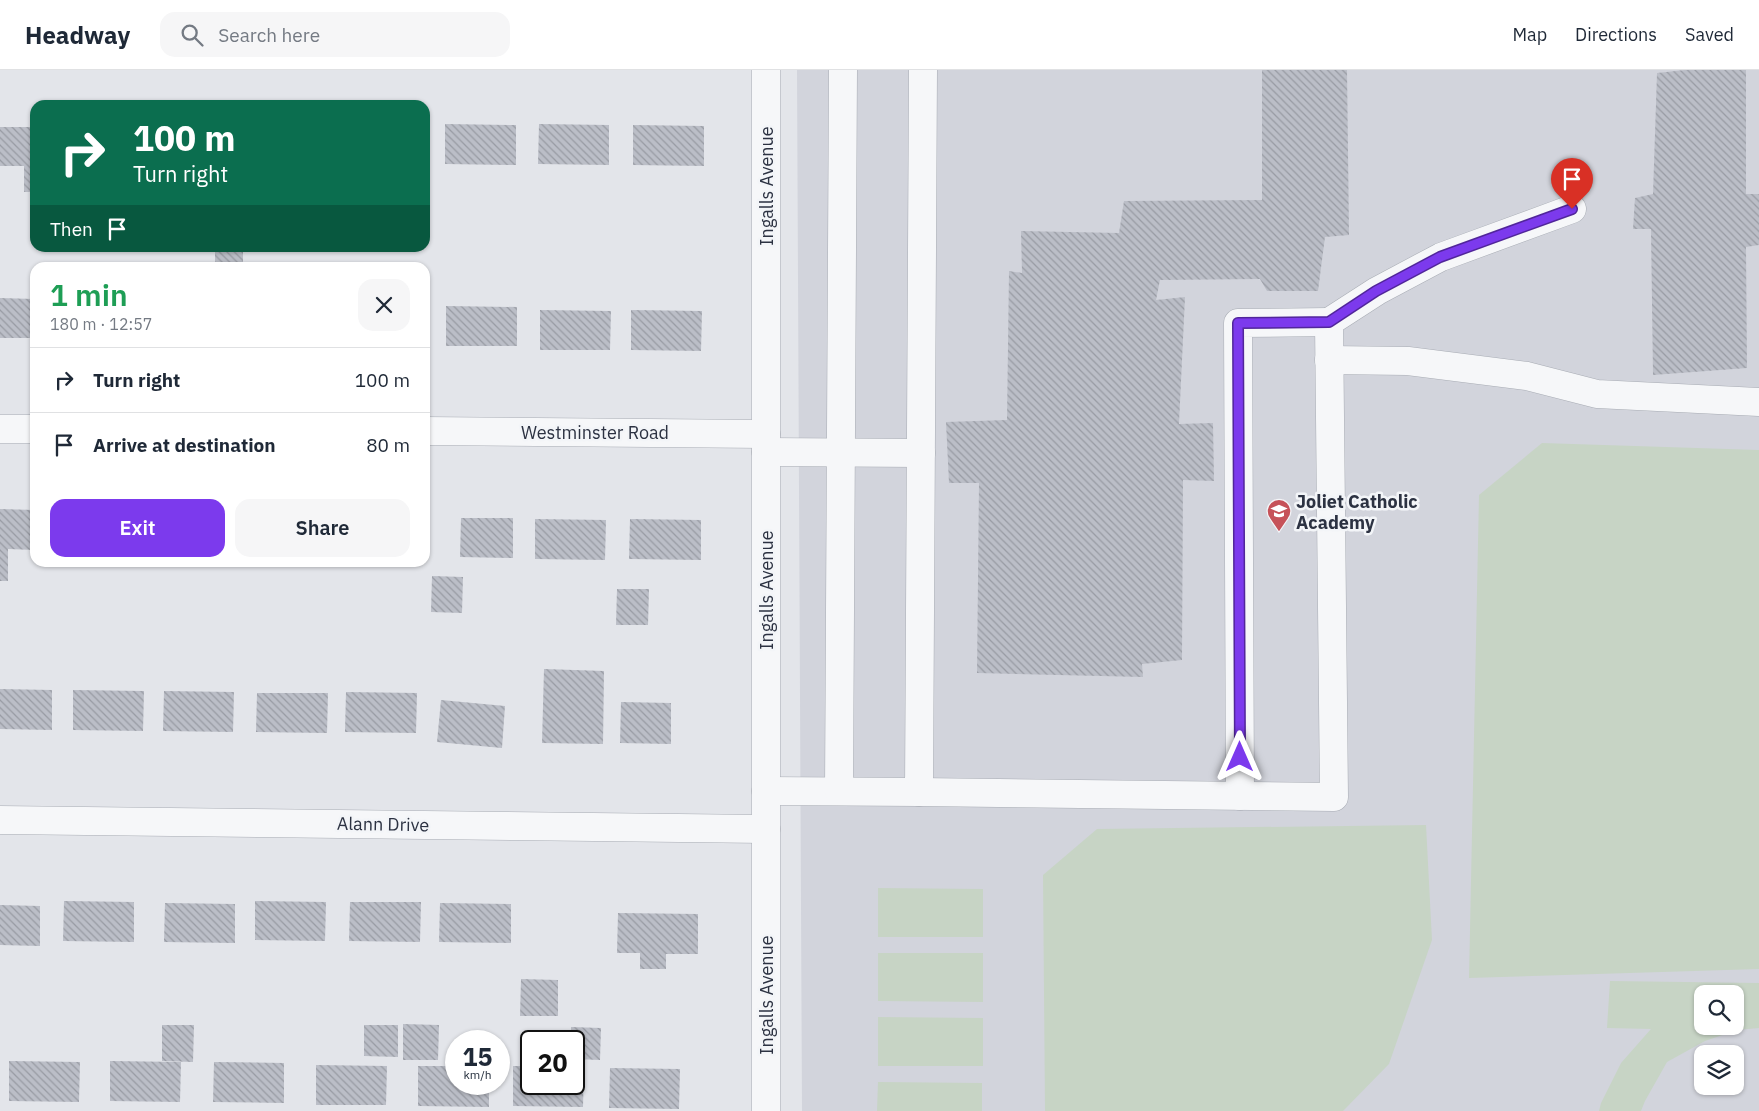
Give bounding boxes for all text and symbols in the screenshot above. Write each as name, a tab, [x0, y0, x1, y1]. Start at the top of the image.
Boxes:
search box	[160, 12, 510, 57]
text: Headway	[25, 19, 130, 51]
icon: search	[178, 21, 206, 49]
text: Search here	[218, 23, 320, 47]
text: Map	[1512, 23, 1547, 46]
text: Directions	[1575, 23, 1657, 46]
text: Saved	[1685, 23, 1734, 46]
text: 100 m	[133, 115, 236, 161]
icon: right	[50, 120, 115, 185]
street label: Ingalls Avenue	[755, 126, 778, 246]
pin	[1551, 158, 1593, 209]
text: Turn right	[133, 159, 228, 188]
icon: arrive	[1558, 165, 1586, 193]
icon: arrive	[103, 215, 131, 243]
text: Then	[50, 217, 93, 241]
text: 1 min	[50, 275, 128, 314]
button: close	[358, 279, 410, 331]
text: 180 m · 12:57	[50, 314, 152, 334]
icon: right	[50, 366, 78, 394]
text: Turn right	[93, 368, 180, 392]
text: 100 m	[355, 368, 410, 392]
street label: Westminster Road	[521, 421, 669, 444]
icon: arrive	[50, 431, 78, 459]
text: Arrive at destination	[93, 433, 276, 457]
text: 80 m	[366, 433, 410, 457]
place label: Joliet Catholic Academy	[1296, 490, 1418, 534]
school or university icon: Joliet Catholic Academy	[1266, 498, 1292, 532]
button: Exit	[50, 499, 225, 557]
button: Share	[235, 499, 410, 557]
street label: Ingalls Avenue	[755, 530, 778, 650]
position arrow	[1213, 730, 1265, 782]
street label: Alann Drive	[337, 812, 430, 836]
street label: Ingalls Avenue	[755, 935, 778, 1055]
map controls	[1694, 985, 1744, 1095]
button: search	[1694, 985, 1744, 1035]
speed limit sign: 20	[520, 1030, 585, 1095]
text: 15	[462, 1040, 493, 1073]
button: layers	[1694, 1045, 1744, 1095]
text: km/h	[463, 1067, 492, 1082]

